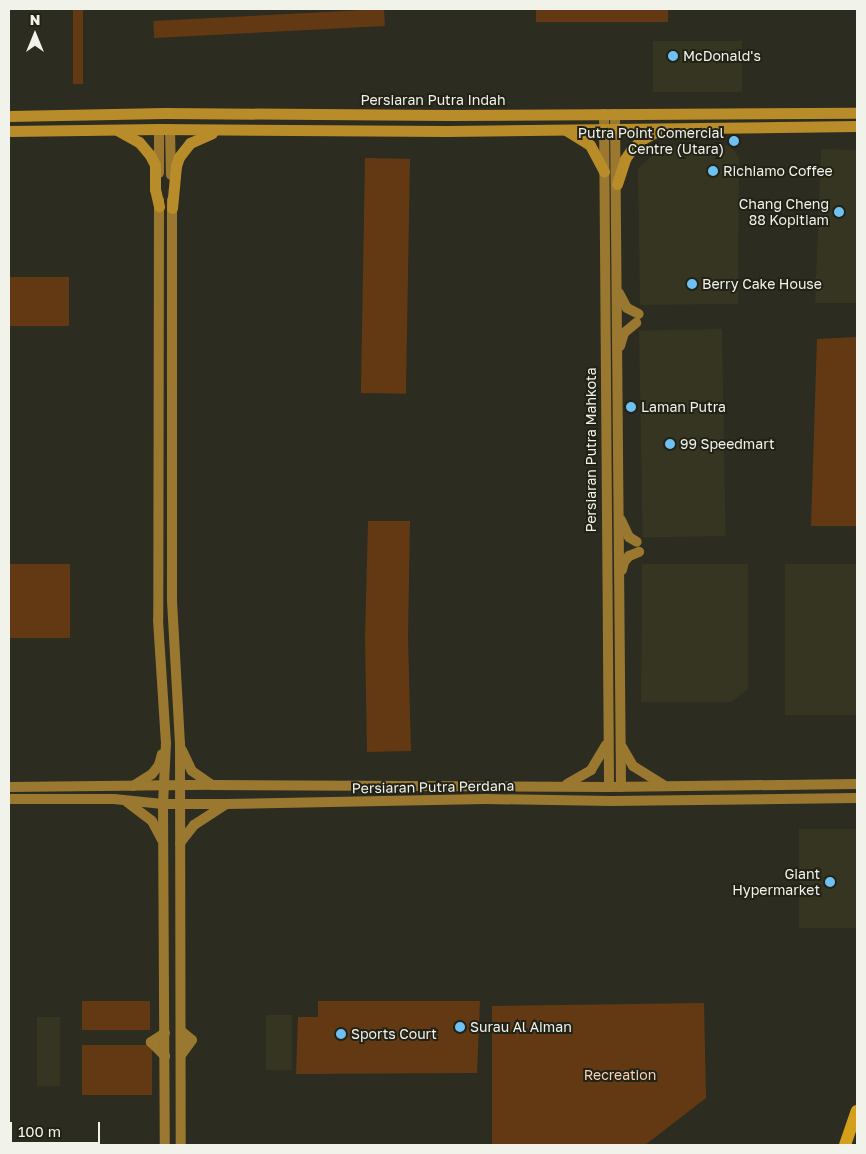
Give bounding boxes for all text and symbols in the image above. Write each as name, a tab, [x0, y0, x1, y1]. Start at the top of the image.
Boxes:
north arrow	[10, 10, 60, 60]
text: N	[30, 11, 40, 28]
place label: McDonald's	[683, 48, 761, 64]
marker: McDonald's	[667, 50, 679, 62]
street label: Persiaran Putra Indah	[360, 92, 506, 108]
place label: Putra Point Comercial Centre (Utara)	[578, 125, 724, 158]
marker: Putra Point Comercial Centre (Utara)	[728, 135, 740, 147]
place label: Richiamo Coffee	[723, 163, 833, 179]
marker: Richiamo Coffee	[707, 165, 719, 177]
place label: Chang Cheng 88 Kopitiam	[739, 196, 829, 228]
marker: Chang Cheng 88 Kopitiam	[833, 206, 845, 218]
place label: Berry Cake House	[702, 276, 822, 292]
marker: Berry Cake House	[686, 278, 698, 290]
street label: Persiaran Putra Mahkota	[583, 367, 599, 533]
place label: Laman Putra	[641, 399, 726, 415]
marker: Laman Putra	[625, 401, 637, 413]
place label: 99 Speedmart	[680, 436, 774, 452]
marker: 99 Speedmart	[664, 438, 676, 450]
street label: Persiaran Putra Perdana	[352, 777, 514, 797]
place label: Giant Hypermarket	[732, 866, 820, 899]
marker: Giant Hypermarket	[824, 876, 836, 888]
place label: Surau Al Aiman	[470, 1019, 572, 1035]
marker: Surau Al Aiman	[454, 1021, 466, 1033]
place label: Sports Court	[351, 1026, 437, 1042]
marker: Sports Court	[335, 1028, 347, 1040]
park label: Recreation	[584, 1067, 656, 1083]
scale bar	[12, 1112, 102, 1144]
text: 100 m	[18, 1122, 61, 1140]

